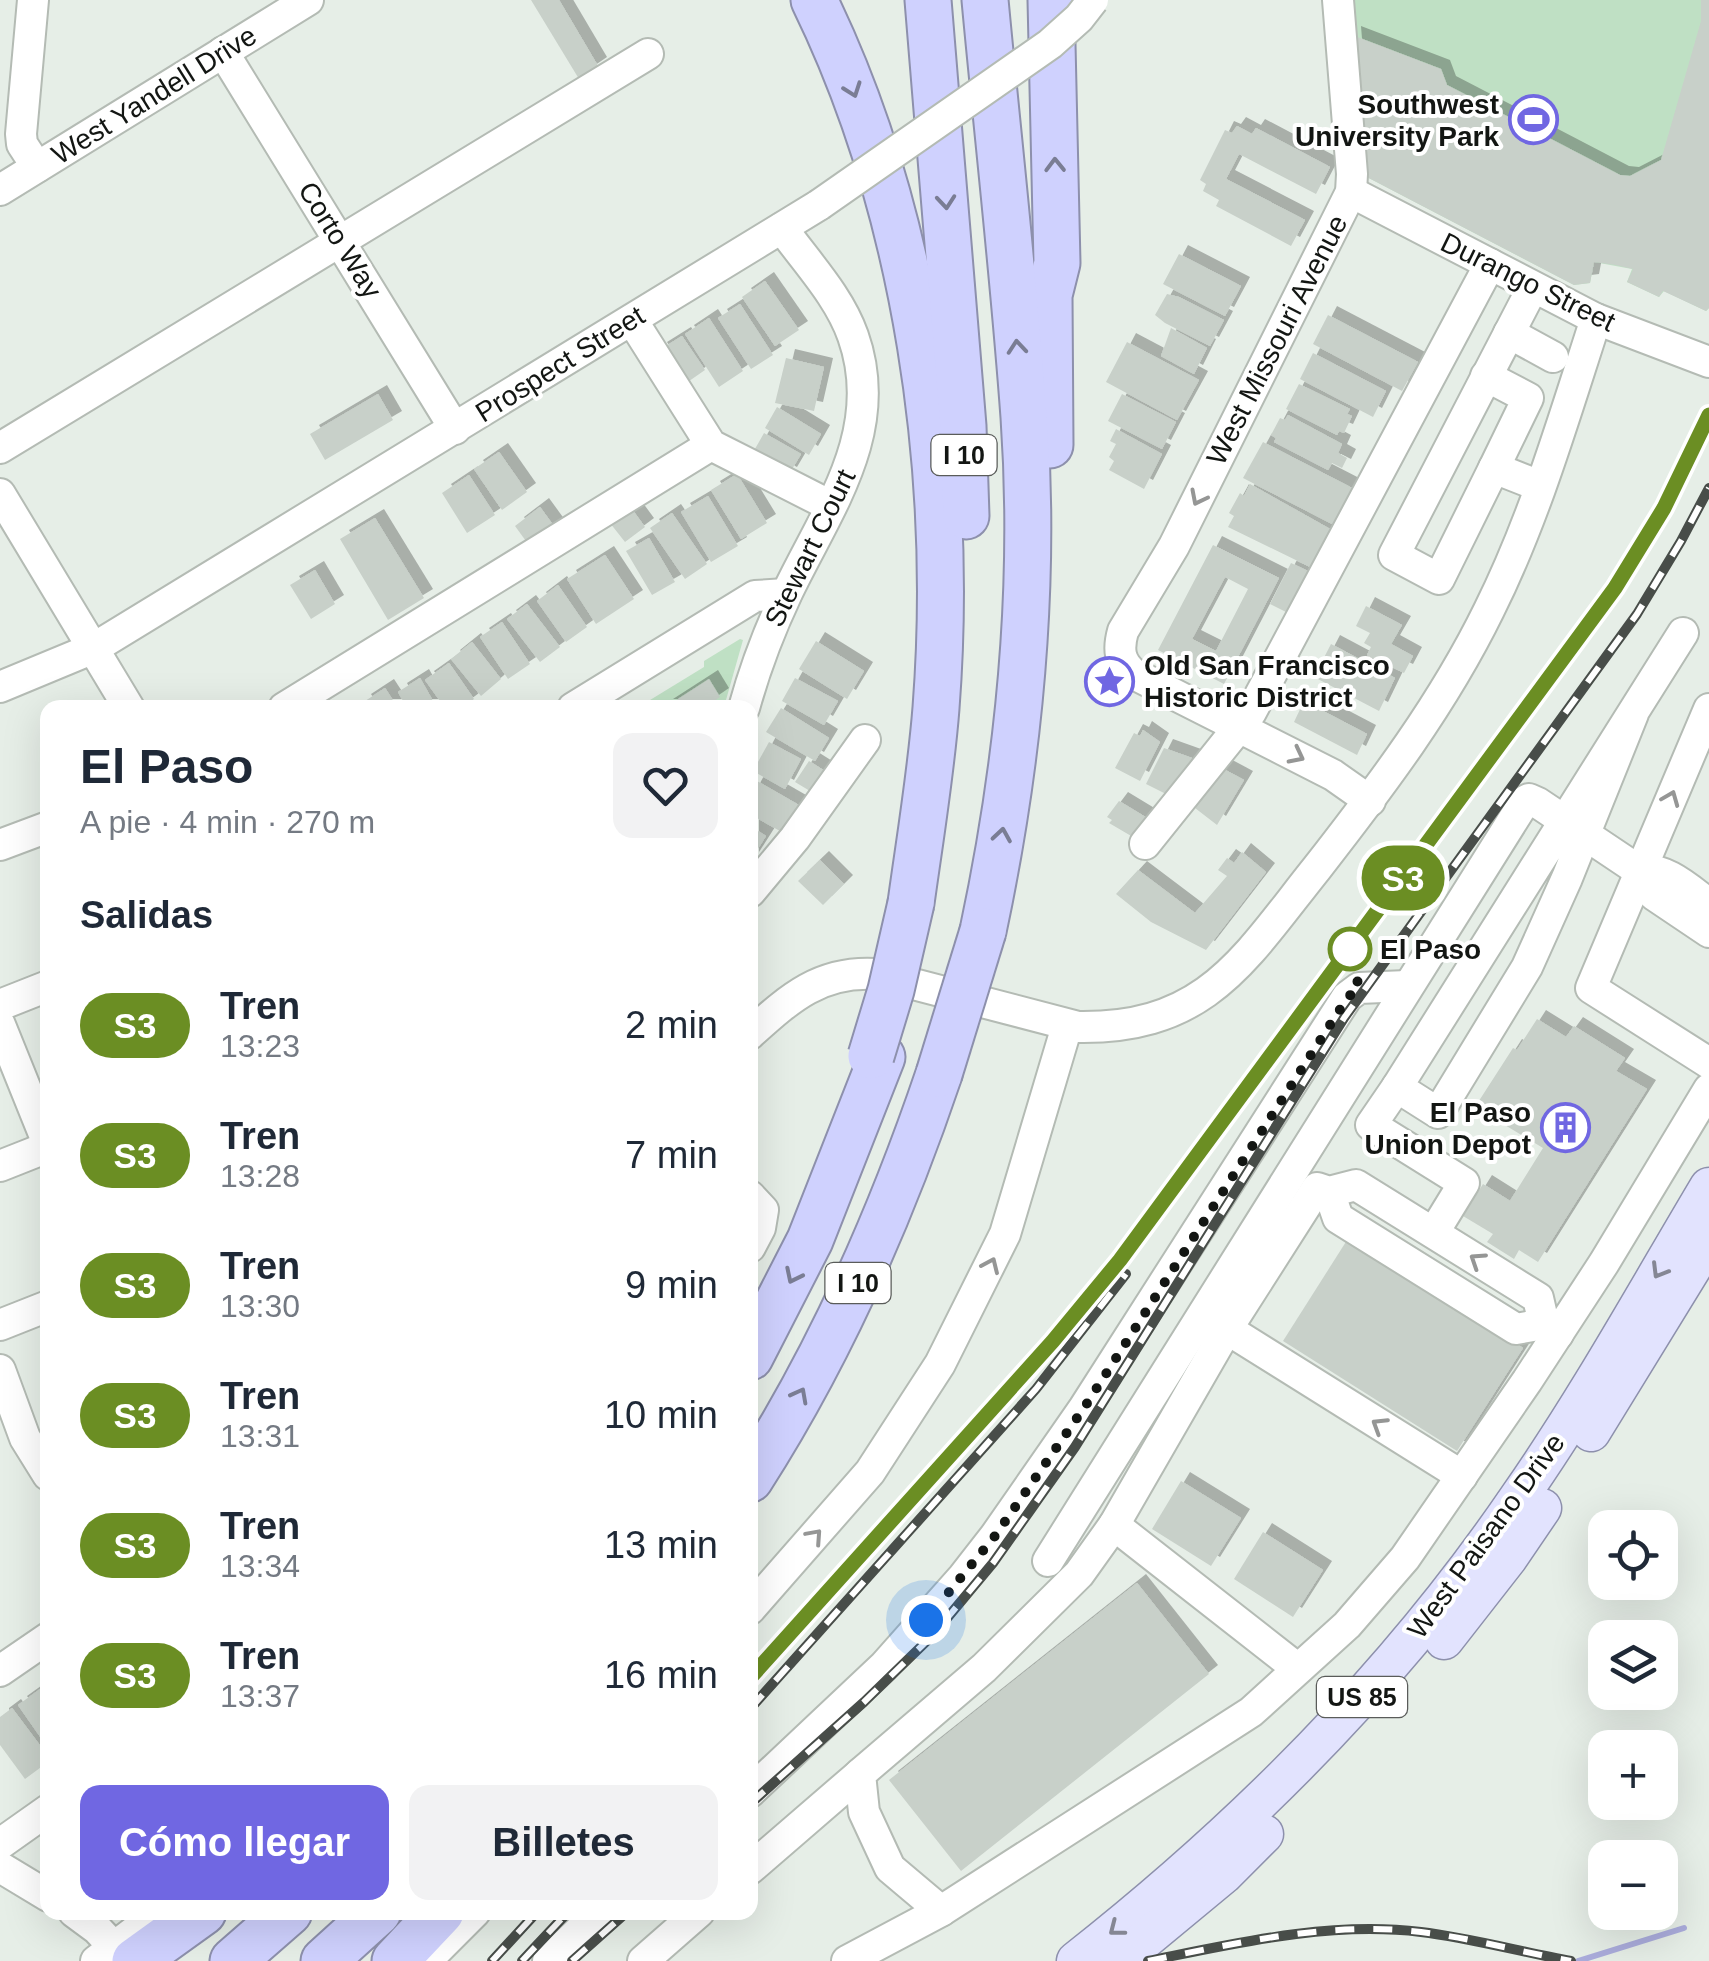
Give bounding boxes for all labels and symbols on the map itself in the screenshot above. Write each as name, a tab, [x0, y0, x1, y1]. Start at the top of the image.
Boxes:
street label: West Yandell Drive	[46, 20, 262, 170]
one-way arrow	[841, 80, 862, 97]
place label: Southwest University Park	[1295, 89, 1499, 152]
sports icon: Southwest University Park	[1508, 94, 1560, 146]
one-way arrow	[1044, 157, 1065, 173]
street label: Corto Way	[292, 176, 388, 304]
one-way arrow	[934, 194, 956, 210]
street label: West Missouri Avenue	[1201, 210, 1353, 470]
street label: Durango Street	[1436, 226, 1620, 338]
street label: Prospect Street	[470, 300, 650, 428]
one-way arrow	[1007, 339, 1029, 355]
road number: I 10	[932, 435, 996, 475]
street label: Stewart Court	[759, 464, 862, 632]
one-way arrow	[1190, 488, 1210, 506]
place label: Old San Francisco Historic District	[1144, 650, 1390, 713]
place icon: Old San Francisco Historic District	[1083, 655, 1135, 707]
one-way arrow	[1286, 744, 1304, 763]
one-way arrow	[1660, 791, 1680, 808]
one-way arrow	[991, 827, 1012, 843]
line badge: S3	[1358, 846, 1448, 910]
marker: El Paso	[1329, 928, 1371, 970]
place label: El Paso	[1380, 934, 1481, 965]
place label: El Paso Union Depot	[1365, 1097, 1531, 1160]
building icon: El Paso Union Depot	[1540, 1102, 1592, 1154]
one-way arrow	[1470, 1253, 1488, 1272]
one-way arrow	[979, 1257, 999, 1275]
one-way arrow	[1652, 1260, 1671, 1278]
road number: I 10	[826, 1263, 890, 1303]
one-way arrow	[785, 1265, 805, 1283]
one-way arrow	[788, 1388, 808, 1406]
one-way arrow	[1372, 1418, 1390, 1437]
street label: West Paisano Drive	[1401, 1428, 1571, 1644]
one-way arrow	[804, 1529, 822, 1548]
your location	[901, 1595, 951, 1645]
road number: US 85	[1317, 1677, 1407, 1717]
one-way arrow	[1110, 1918, 1128, 1935]

